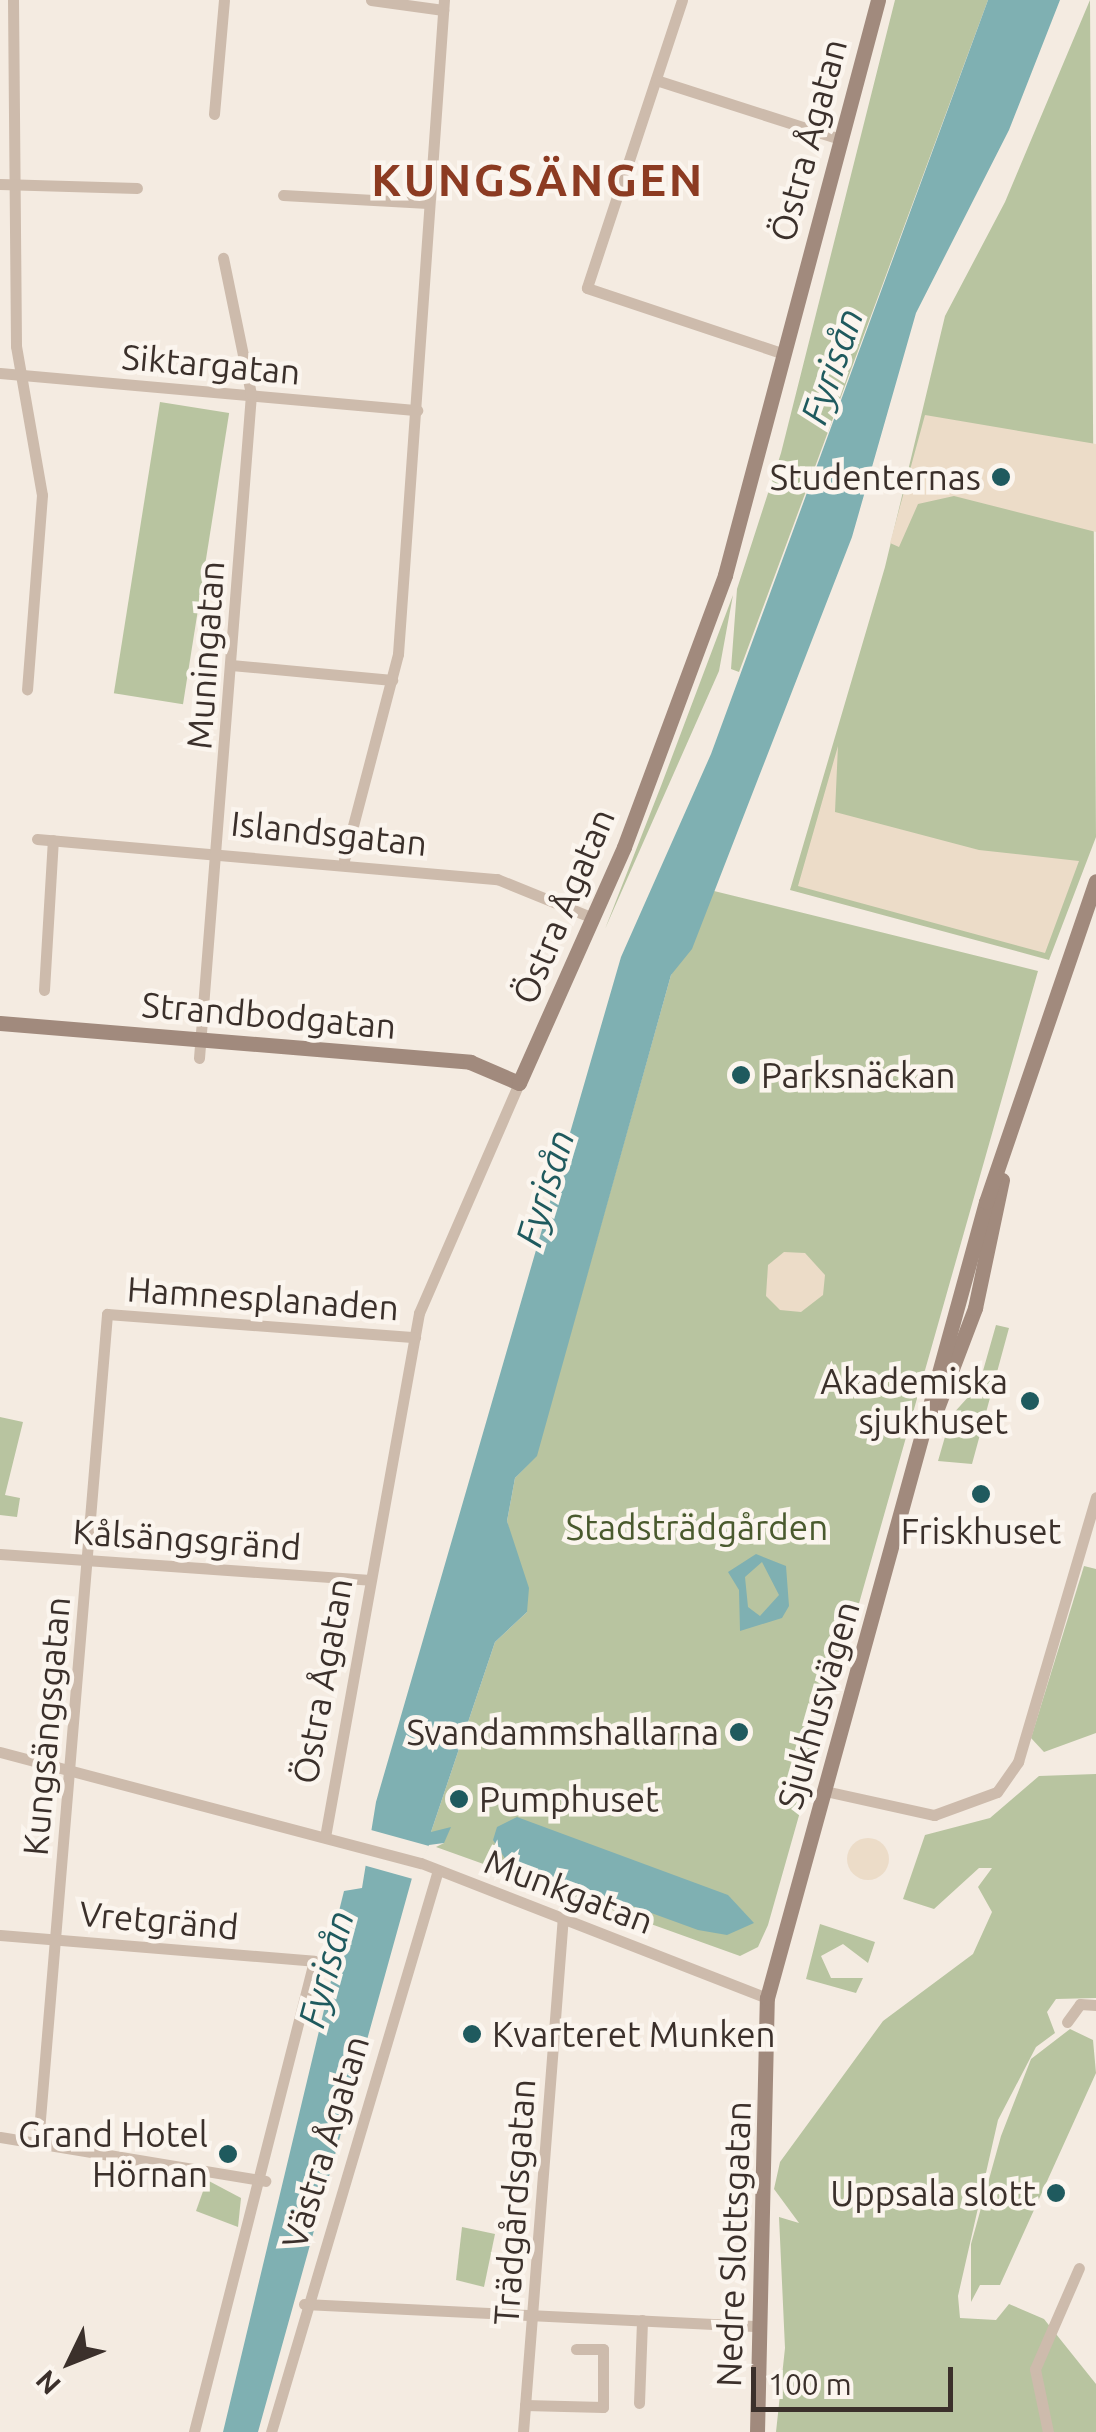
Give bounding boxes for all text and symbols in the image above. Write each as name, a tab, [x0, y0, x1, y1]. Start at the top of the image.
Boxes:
street label: Östra Ågatan	[761, 34, 855, 246]
district label: KUNGSÄNGEN	[371, 153, 705, 207]
water label: Fyrisån	[791, 302, 873, 430]
street label: Siktargatan	[120, 335, 302, 393]
place label: Studenternas	[770, 456, 981, 498]
marker: Studenternas	[990, 466, 1012, 488]
street label: Muningatan	[177, 559, 233, 751]
street label: Islandsgatan	[229, 802, 429, 864]
street label: Östra Ågatan	[503, 802, 623, 1010]
street label: Strandbodgatan	[140, 983, 398, 1047]
place label: Parksnäckan	[761, 1054, 956, 1096]
marker: Parksnäckan	[730, 1064, 752, 1086]
water label: Fyrisån	[506, 1124, 584, 1252]
street label: Hamnesplanaden	[126, 1268, 400, 1328]
place label: Akademiska sjukhuset	[820, 1360, 1008, 1442]
marker: Akademiska sjukhuset	[1017, 1388, 1043, 1414]
marker: Friskhuset	[970, 1483, 992, 1505]
park label: Stadsträdgården	[566, 1506, 828, 1548]
street label: Kålsängsgränd	[71, 1510, 303, 1568]
place label: Friskhuset	[901, 1510, 1061, 1552]
street label: Östra Ågatan	[283, 1575, 361, 1787]
street label: Kungsängsgatan	[14, 1595, 78, 1857]
street label: Sjukhusvägen	[768, 1596, 868, 1814]
place label: Svandammshallarna	[406, 1711, 719, 1753]
marker: Svandammshallarna	[728, 1721, 750, 1743]
place label: Pumphuset	[479, 1778, 659, 1820]
marker: Pumphuset	[448, 1788, 470, 1810]
street label: Munkgatan	[479, 1840, 659, 1942]
street label: Vretgränd	[78, 1892, 240, 1948]
water label: Fyrisån	[289, 1905, 363, 2033]
place label: Kvarteret Munken	[492, 2013, 776, 2055]
marker: Kvarteret Munken	[461, 2023, 483, 2045]
street label: Västra Ågatan	[273, 2031, 377, 2253]
street label: Trädgårdsgatan	[484, 2077, 544, 2327]
street label: Nedre Slottsgatan	[707, 2100, 759, 2388]
place label: Grand Hotel Hörnan	[18, 2113, 208, 2195]
marker: Grand Hotel Hörnan	[217, 2143, 239, 2165]
place label: Uppsala slott	[830, 2172, 1036, 2214]
marker: Uppsala slott	[1045, 2182, 1067, 2204]
north arrow	[20, 2312, 120, 2412]
scale bar	[756, 2347, 958, 2409]
text: N	[29, 2365, 66, 2401]
text: 100 m	[768, 2367, 852, 2401]

